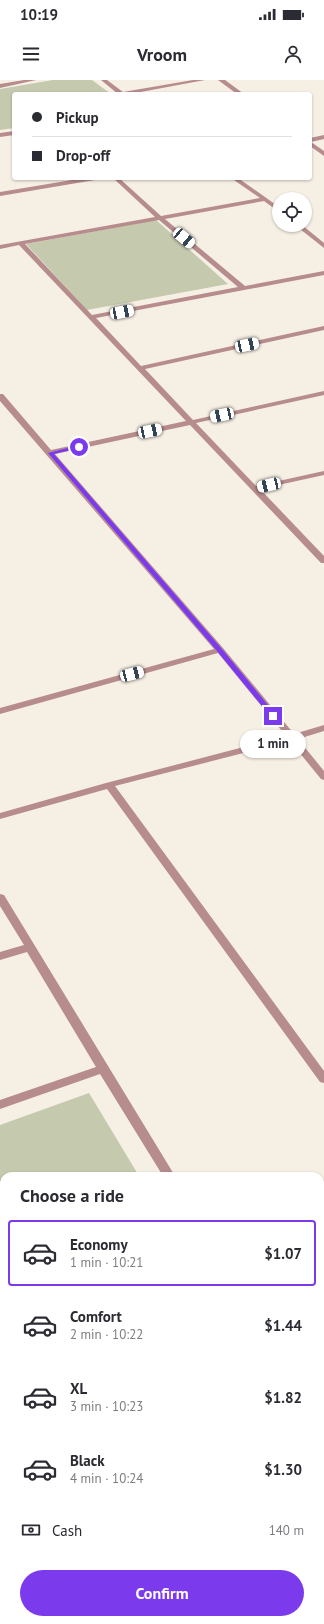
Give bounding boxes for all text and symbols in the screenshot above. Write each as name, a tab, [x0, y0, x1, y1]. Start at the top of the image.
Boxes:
text: 10:19	[20, 5, 58, 24]
icon: menu	[20, 43, 42, 65]
text: Vroom	[137, 43, 187, 66]
icon: person	[282, 43, 304, 65]
text: Pickup	[56, 108, 99, 127]
text: Drop-off	[56, 146, 110, 165]
map controls	[272, 192, 312, 232]
button: locate	[272, 192, 312, 232]
car	[171, 226, 197, 250]
car	[109, 304, 135, 320]
car	[234, 337, 260, 353]
car	[209, 407, 235, 423]
car	[137, 423, 163, 439]
route start	[70, 438, 88, 456]
car	[256, 476, 282, 494]
car	[119, 665, 145, 683]
route end	[264, 707, 282, 725]
callout: 1 min	[240, 730, 306, 758]
text: 1 min	[257, 735, 289, 752]
text: Choose a ride	[20, 1184, 124, 1207]
icon: car	[22, 1235, 58, 1271]
text: Economy	[70, 1235, 128, 1254]
text: $1.07	[264, 1244, 302, 1263]
text: 1 min · 10:21	[70, 1254, 143, 1271]
icon: car	[22, 1307, 58, 1343]
text: Comfort	[70, 1307, 122, 1326]
text: $1.44	[264, 1316, 302, 1335]
text: 2 min · 10:22	[70, 1326, 143, 1343]
icon: car	[22, 1379, 58, 1415]
text: XL	[70, 1379, 87, 1398]
text: $1.82	[264, 1388, 302, 1407]
text: 3 min · 10:23	[70, 1398, 143, 1415]
icon: car	[22, 1451, 58, 1487]
text: Black	[70, 1451, 105, 1470]
text: $1.30	[264, 1460, 302, 1479]
text: 4 min · 10:24	[70, 1470, 143, 1487]
icon: cash	[20, 1519, 42, 1541]
text: Cash	[52, 1521, 82, 1540]
text: 140 m	[269, 1522, 304, 1539]
button: Confirm	[20, 1570, 304, 1616]

